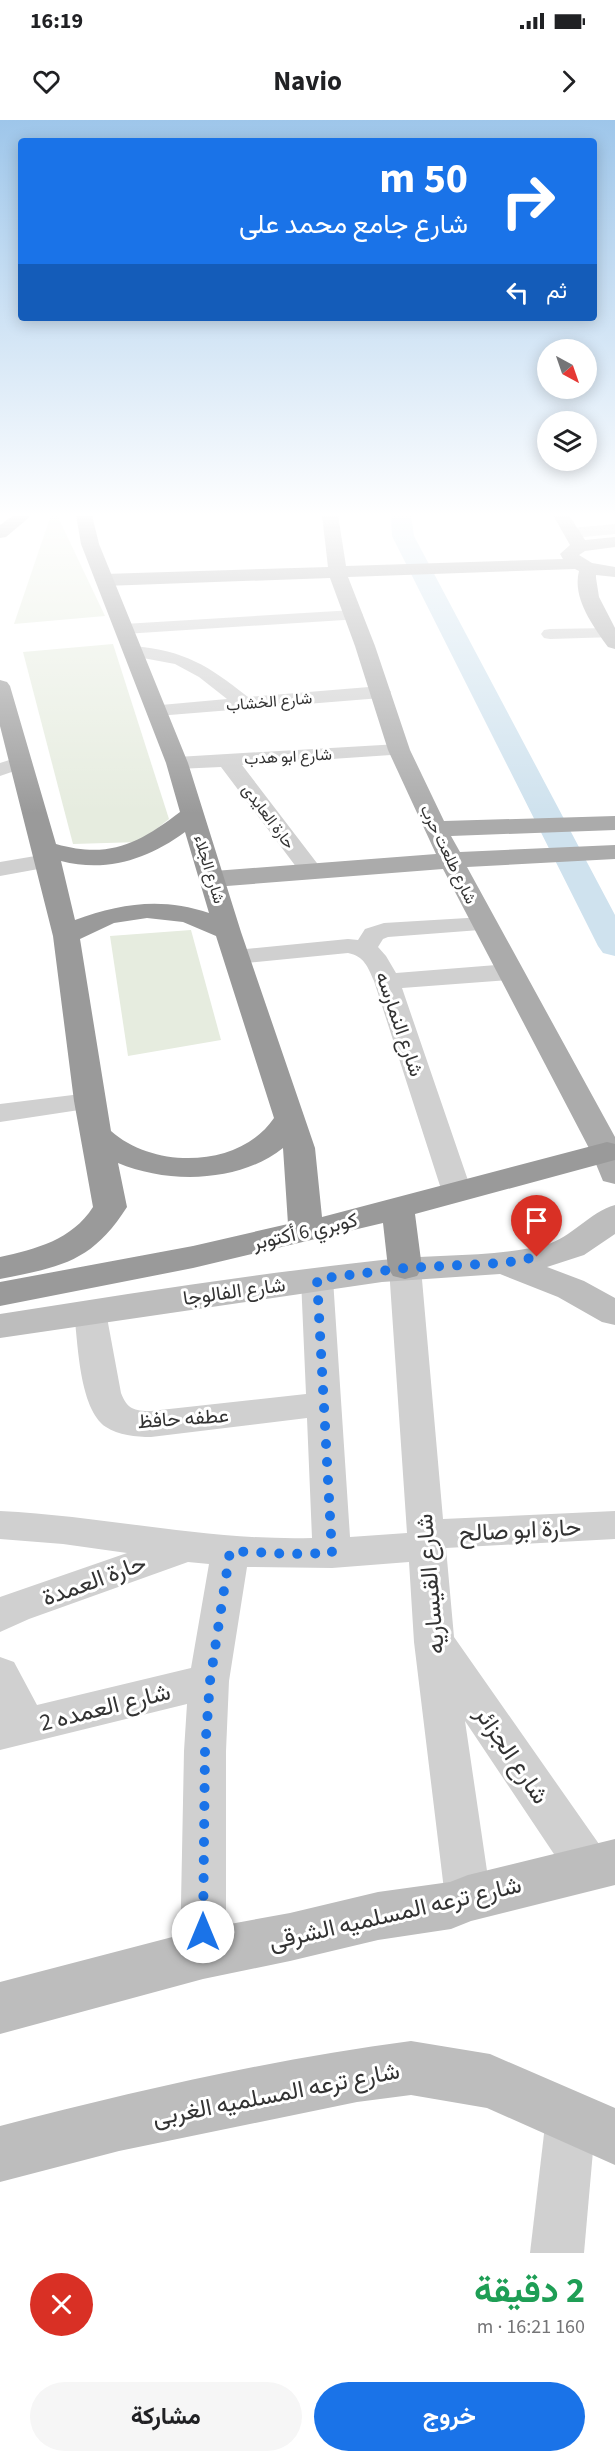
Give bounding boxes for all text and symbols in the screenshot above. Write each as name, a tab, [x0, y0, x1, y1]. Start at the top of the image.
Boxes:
text: 16:19	[30, 5, 83, 37]
text: Navio	[273, 62, 342, 101]
icon: heart	[30, 65, 63, 98]
icon: forward	[552, 65, 585, 98]
text: 50 m	[379, 149, 468, 209]
icon: right	[489, 162, 567, 240]
text: شارع جامع محمد على	[239, 205, 468, 244]
text: ثم	[546, 275, 567, 307]
icon: left	[501, 276, 534, 309]
north arrow	[537, 339, 597, 399]
map controls	[537, 339, 597, 471]
button: layers	[537, 411, 597, 471]
street label: شارع الخشاب	[225, 687, 313, 717]
street label: شارع ابو هدب	[244, 744, 332, 770]
street label: حارة العايدى	[236, 780, 300, 854]
street label: شارع طلعت حرب	[415, 801, 482, 908]
street label: شارع الجلاء	[188, 832, 230, 906]
street label: شارع النمارسه	[368, 968, 430, 1081]
pin	[511, 1195, 562, 1257]
icon: arrive	[520, 1204, 553, 1237]
street label: كوبري 6 أكتوبر	[249, 1206, 361, 1260]
street label: شارع الفالوجا	[181, 1271, 287, 1313]
street label: عطفه حافظ	[137, 1402, 230, 1436]
street label: حارة ابو صالح	[458, 1510, 582, 1551]
street label: شارع القيساريه	[407, 1512, 454, 1656]
street label: حارة العمدة	[37, 1545, 151, 1615]
street label: شارع العمده 2	[36, 1674, 174, 1741]
street label: شارع الجزائر	[465, 1698, 557, 1811]
street label: شارع ترعه المسلميه الشرقى	[265, 1867, 525, 1960]
position arrow	[171, 1900, 235, 1964]
street label: شارع ترعه المسلميه الغربى	[149, 2053, 403, 2136]
text: 2 دقيقة	[474, 2265, 585, 2316]
button: close	[30, 2273, 93, 2336]
text: 160 m · 16:21	[477, 2313, 585, 2341]
button: مشاركة	[30, 2382, 302, 2451]
button: خروج	[314, 2382, 585, 2451]

